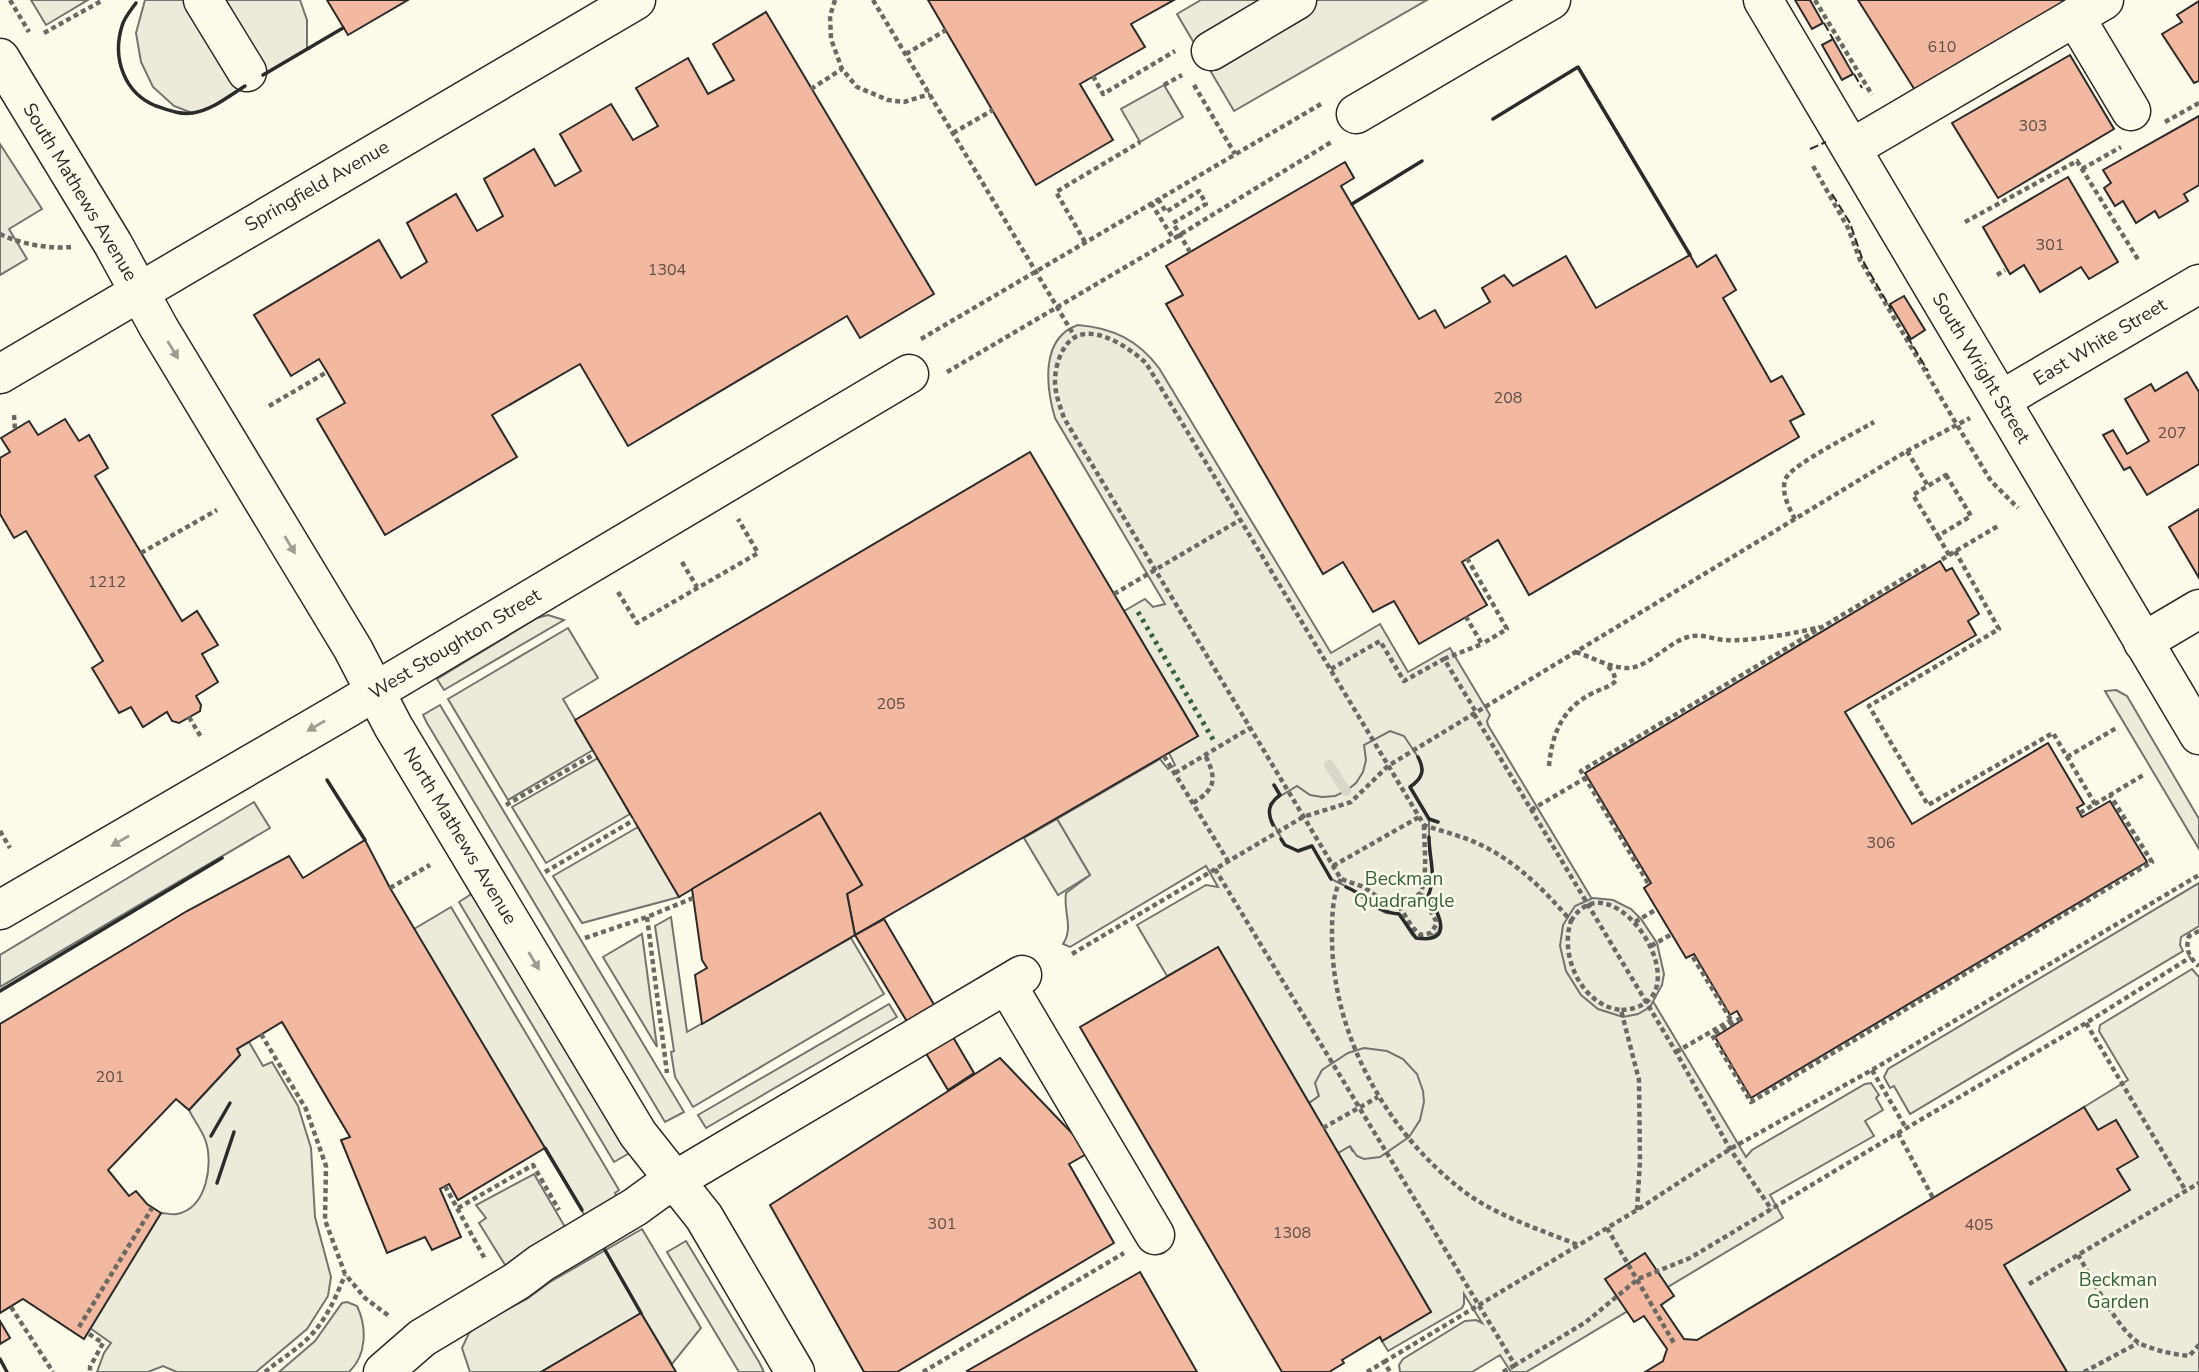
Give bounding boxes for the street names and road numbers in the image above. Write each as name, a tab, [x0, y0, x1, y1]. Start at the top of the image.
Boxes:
street label: South Mathews Avenue	[16, 98, 144, 286]
street label: Springfield Avenue	[240, 134, 394, 238]
street label: South Wright Street	[1926, 288, 2037, 449]
street label: East White Street	[2029, 292, 2172, 392]
street label: West Stoughton Street	[364, 582, 546, 706]
street label: North Mathews Avenue	[397, 743, 523, 929]

